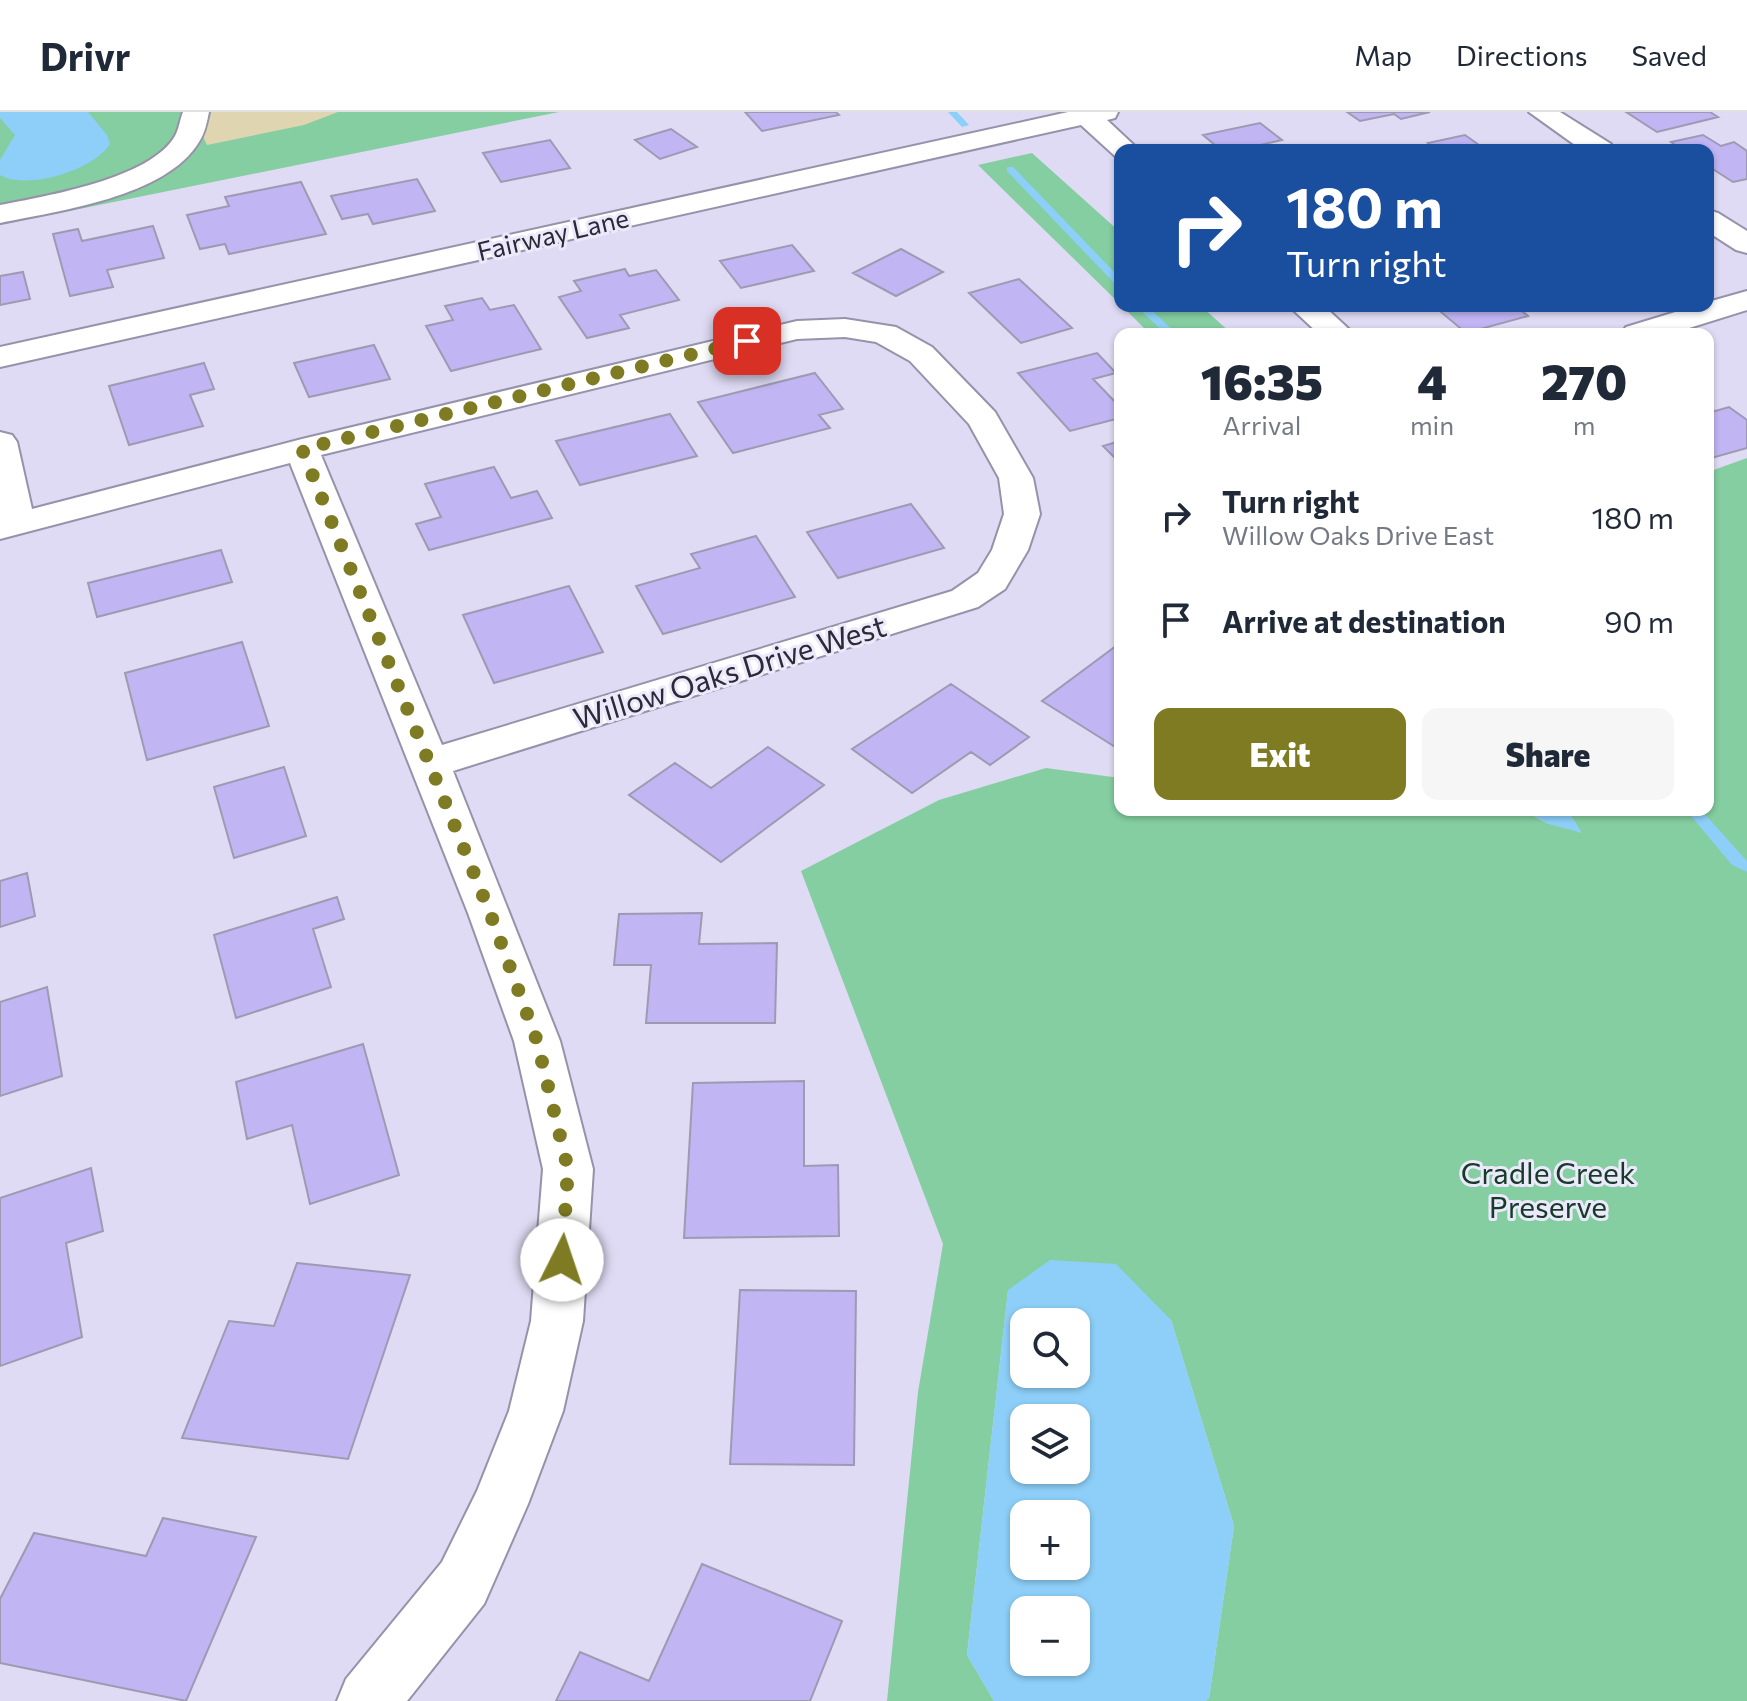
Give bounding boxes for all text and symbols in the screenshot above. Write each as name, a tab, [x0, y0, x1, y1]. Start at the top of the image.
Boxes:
text: Drivr	[40, 32, 130, 79]
text: Map	[1354, 38, 1412, 72]
text: Directions	[1456, 38, 1587, 72]
text: Saved	[1631, 38, 1707, 72]
text: 180 m	[1286, 171, 1443, 240]
icon: right	[1154, 176, 1258, 280]
street label: Fairway Lane	[474, 201, 631, 266]
text: Turn right	[1286, 240, 1447, 284]
pin	[713, 307, 781, 375]
icon: arrive	[725, 319, 769, 363]
text: 16:35	[1201, 351, 1323, 410]
text: 4	[1417, 351, 1447, 410]
text: 270	[1541, 351, 1627, 410]
text: Arrival	[1223, 409, 1301, 440]
text: min	[1410, 409, 1454, 440]
text: m	[1573, 409, 1595, 440]
text: Turn right	[1222, 482, 1359, 519]
icon: right	[1154, 494, 1198, 538]
text: 180 m	[1591, 498, 1674, 535]
text: Willow Oaks Drive East	[1222, 519, 1494, 550]
icon: arrive	[1154, 598, 1198, 642]
text: Arrive at destination	[1222, 602, 1506, 639]
text: 90 m	[1604, 602, 1674, 639]
street label: Willow Oaks Drive West	[568, 605, 890, 736]
button: Exit	[1154, 708, 1406, 800]
button: Share	[1422, 708, 1674, 800]
park label: Cradle Creek Preserve	[1461, 1153, 1635, 1224]
position arrow	[520, 1218, 604, 1302]
map controls	[1010, 1308, 1090, 1676]
button: search	[1010, 1308, 1090, 1388]
button: layers	[1010, 1404, 1090, 1484]
button: +	[1010, 1500, 1090, 1580]
button: −	[1010, 1596, 1090, 1676]

